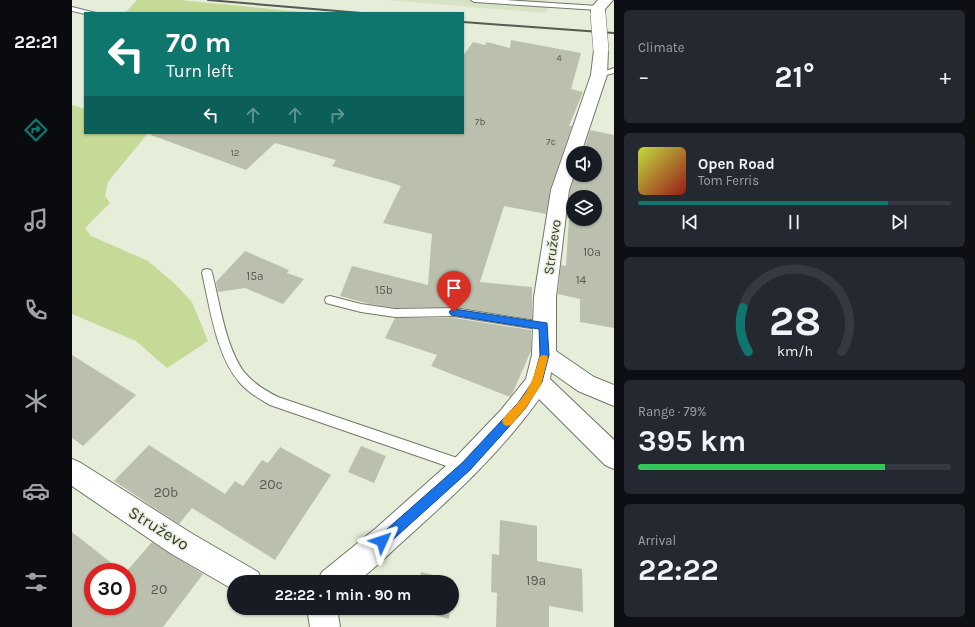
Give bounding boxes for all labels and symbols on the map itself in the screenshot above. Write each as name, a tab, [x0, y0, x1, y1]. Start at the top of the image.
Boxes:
house number: 4	[556, 52, 562, 64]
house number: 7b	[475, 116, 485, 128]
house number: 7c	[546, 136, 556, 148]
house number: 12	[230, 147, 240, 159]
street label: Struževo	[540, 218, 565, 276]
house number: 10a	[583, 245, 601, 259]
house number: 15a	[246, 269, 264, 283]
pin	[437, 271, 471, 312]
house number: 14	[576, 273, 587, 287]
house number: 15b	[375, 283, 393, 297]
house number: 20c	[259, 476, 283, 493]
house number: 20b	[154, 484, 178, 501]
street label: Struževo	[125, 502, 193, 554]
position arrow	[361, 520, 403, 562]
speed limit sign: 30	[84, 563, 136, 615]
house number: 19a	[526, 572, 546, 589]
house number: 20	[151, 581, 167, 598]

